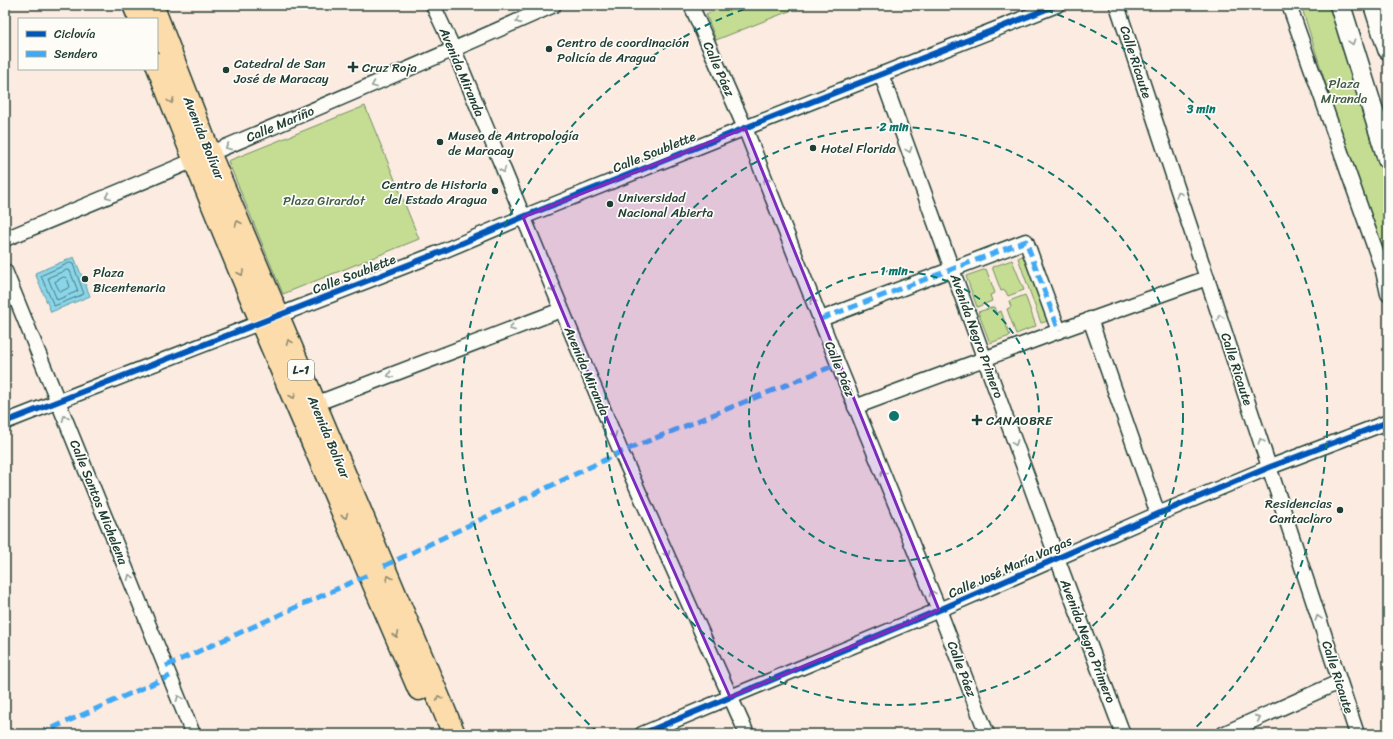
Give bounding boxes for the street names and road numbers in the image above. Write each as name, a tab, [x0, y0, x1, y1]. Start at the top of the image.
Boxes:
street label: Avenida Miranda	[432, 23, 491, 121]
street label: Calle Ricaute	[1113, 23, 1159, 101]
street label: Calle Páez	[697, 38, 742, 101]
street label: Avenida Bolívar	[176, 92, 232, 184]
street label: Calle Mariño	[242, 99, 318, 149]
street label: Calle Soublette	[609, 125, 699, 179]
street label: Calle Soublette	[309, 247, 399, 301]
street label: Avenida Negro Primero	[943, 269, 1010, 402]
street label: Avenida Miranda	[557, 322, 616, 420]
street label: Calle Ricaute	[1214, 330, 1260, 408]
street label: Calle Páez	[818, 337, 862, 401]
road number: L-1	[288, 360, 314, 380]
street label: Avenida Bolívar	[301, 391, 357, 483]
street label: Calle Santos Michelena	[63, 436, 135, 569]
street label: Calle José María Vargas	[944, 529, 1077, 605]
street label: Avenida Negro Primero	[1053, 575, 1122, 707]
street label: Calle Páez	[941, 637, 984, 701]
street label: Calle Ricaute	[1315, 638, 1361, 716]

